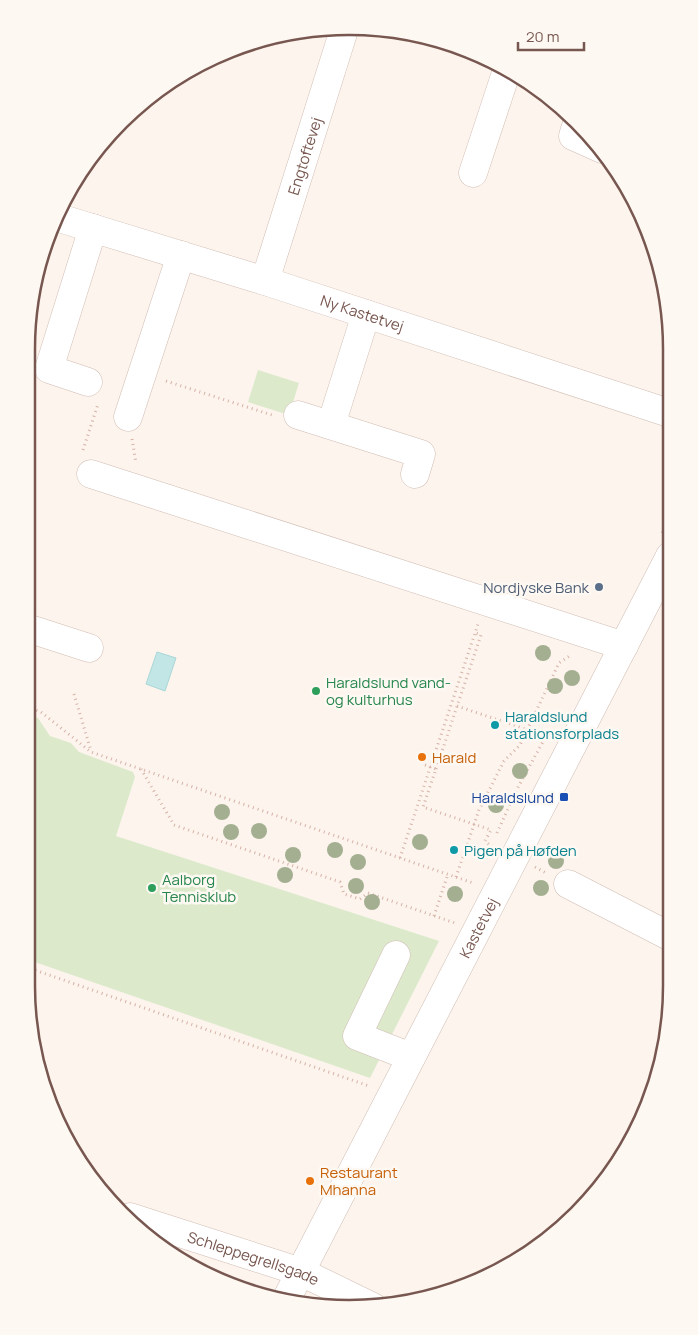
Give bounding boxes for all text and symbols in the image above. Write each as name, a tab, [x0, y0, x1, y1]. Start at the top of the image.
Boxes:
scale bar	[518, 20, 584, 52]
text: 20 m	[526, 26, 559, 47]
street label: Engtoftevej	[282, 115, 326, 198]
street label: Ny Kastetvej	[318, 289, 407, 336]
place label: Nordjyske Bank	[483, 577, 590, 598]
marker: Nordjyske Bank	[593, 581, 605, 593]
place label: Haraldslund vand- og kulturhus	[326, 672, 451, 710]
marker: Haraldslund vand- og kulturhus	[310, 685, 322, 697]
place label: Haraldslund stationsforplads	[505, 706, 619, 744]
marker: Haraldslund stationsforplads	[489, 719, 501, 731]
place label: Harald	[432, 747, 476, 768]
marker: Harald	[416, 751, 428, 763]
place label: Haraldslund	[472, 787, 554, 808]
marker: Haraldslund	[558, 791, 570, 803]
place label: Pigen på Høfden	[464, 840, 577, 861]
marker: Pigen på Høfden	[448, 844, 460, 856]
place label: Aalborg Tennisklub	[162, 869, 236, 907]
marker: Aalborg Tennisklub	[146, 882, 158, 894]
street label: Kastetvej	[454, 894, 503, 962]
place label: Restaurant Mhanna	[320, 1162, 398, 1200]
marker: Restaurant Mhanna	[304, 1175, 316, 1187]
street label: Schleppegrellsgade	[185, 1226, 323, 1290]

